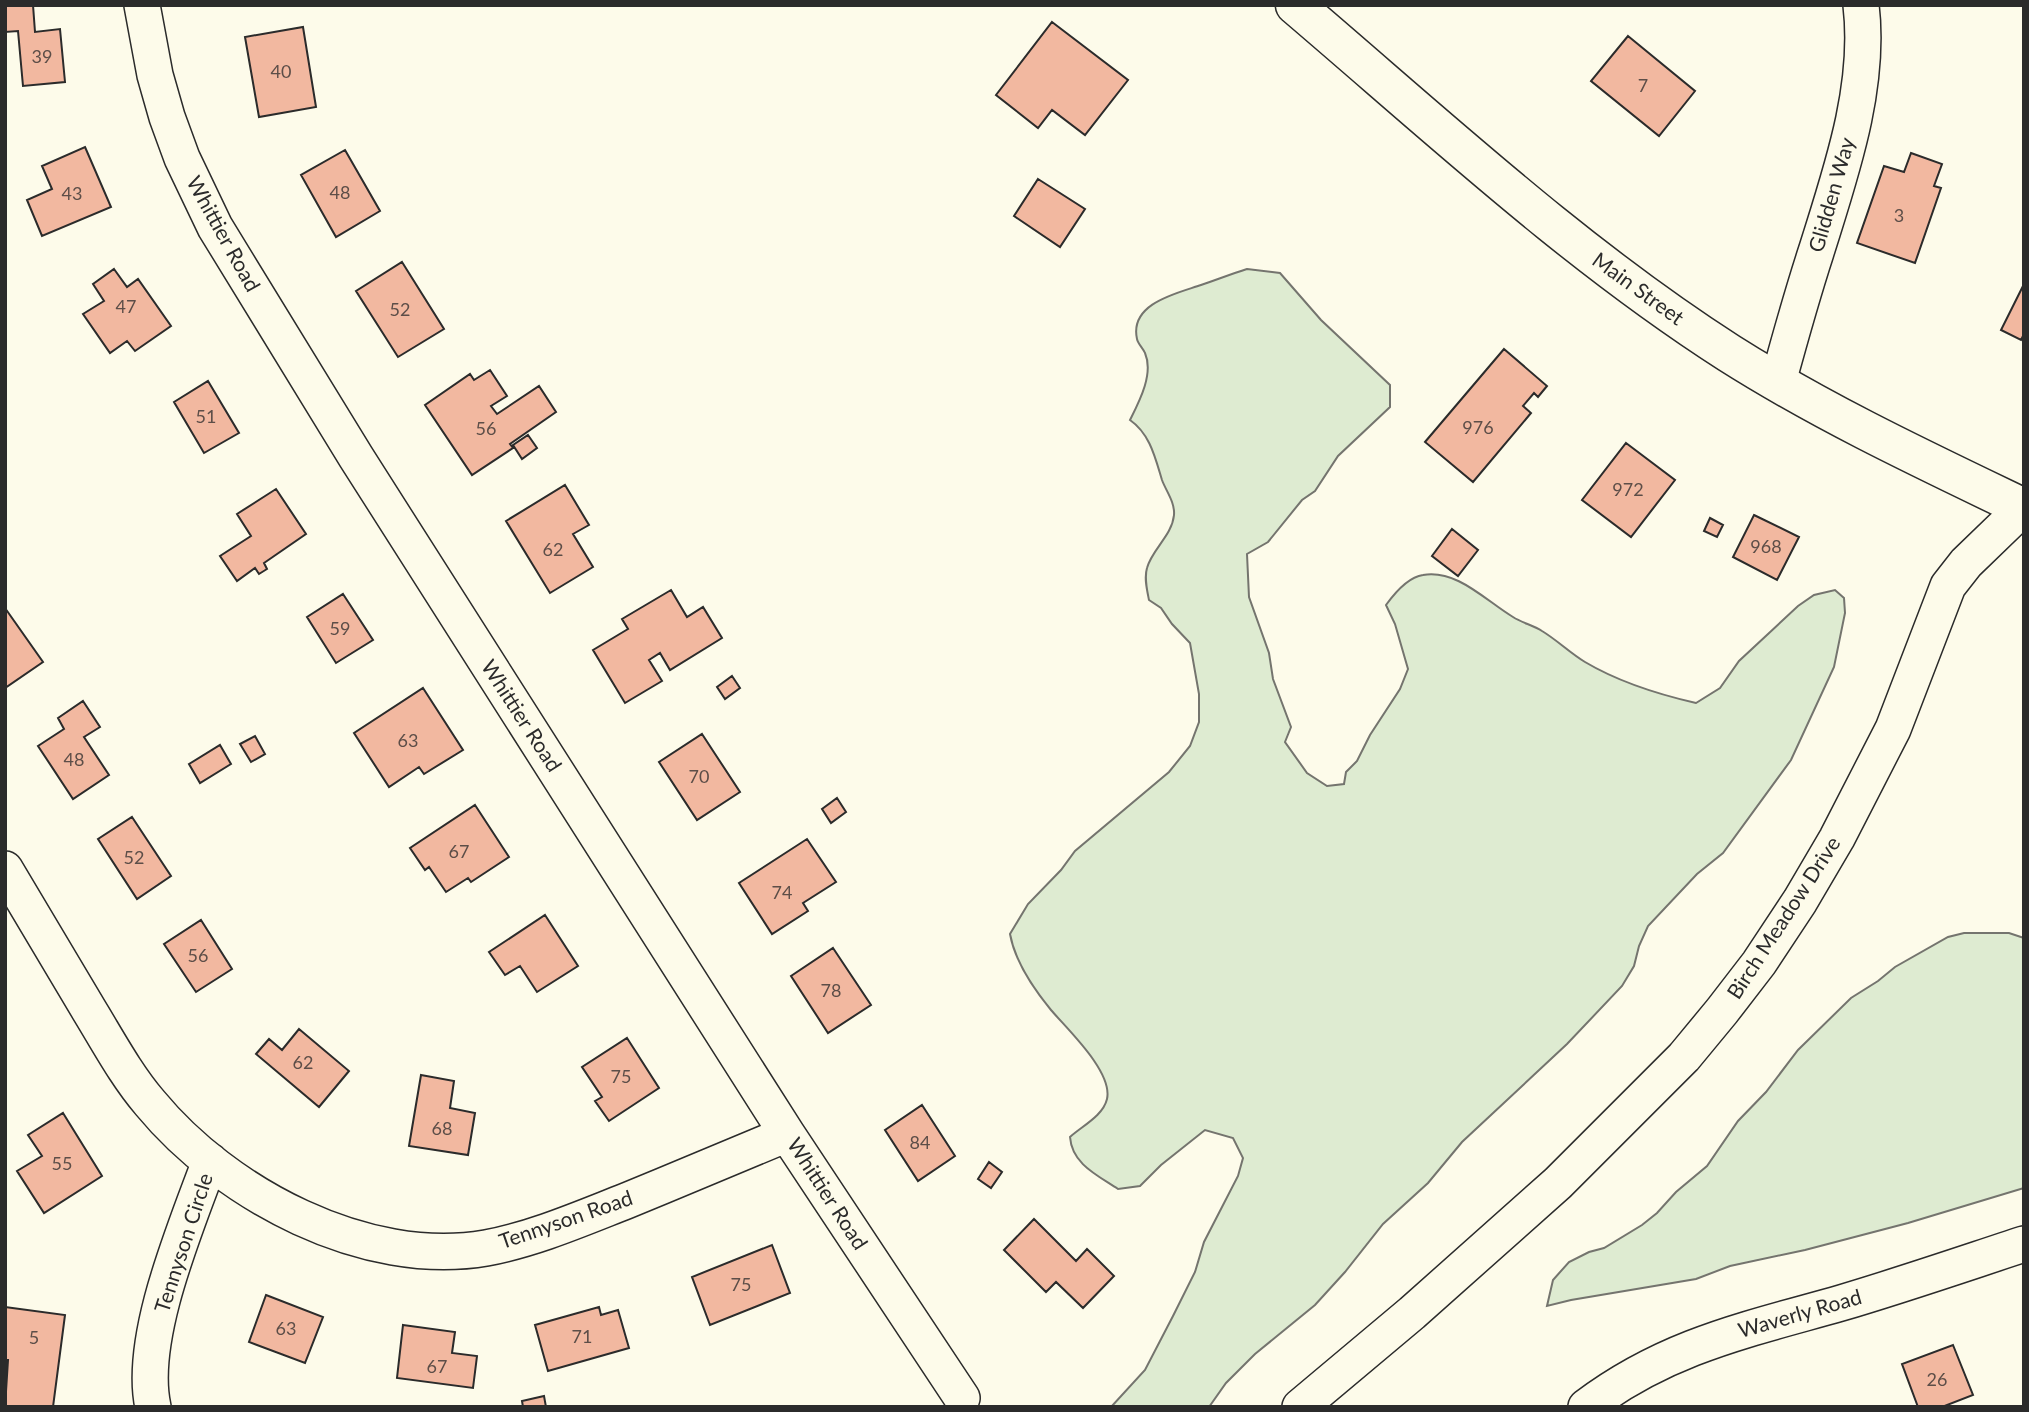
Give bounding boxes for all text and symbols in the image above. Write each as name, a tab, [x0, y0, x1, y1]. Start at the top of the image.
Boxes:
house number: 39	[32, 45, 52, 67]
house number: 40	[271, 60, 291, 82]
house number: 7	[1638, 74, 1648, 96]
street label: Glidden Way	[1802, 134, 1859, 255]
street label: Whittier Road	[182, 171, 266, 295]
house number: 48	[330, 181, 350, 203]
house number: 43	[62, 182, 82, 204]
house number: 3	[1894, 204, 1904, 226]
street label: Main Street	[1588, 246, 1690, 330]
house number: 47	[116, 295, 136, 317]
house number: 52	[390, 298, 410, 320]
house number: 51	[196, 405, 216, 427]
house number: 976	[1462, 416, 1494, 438]
house number: 56	[476, 417, 496, 439]
house number: 972	[1612, 478, 1644, 500]
house number: 968	[1750, 535, 1782, 557]
house number: 62	[543, 538, 563, 560]
house number: 59	[330, 617, 350, 639]
street label: Whittier Road	[477, 655, 568, 776]
house number: 63	[398, 729, 418, 751]
house number: 48	[64, 748, 84, 770]
house number: 70	[689, 765, 709, 787]
street label: Birch Meadow Drive	[1721, 831, 1845, 1003]
house number: 67	[449, 840, 469, 862]
house number: 52	[124, 846, 144, 868]
house number: 74	[772, 881, 792, 903]
house number: 56	[188, 944, 208, 966]
house number: 78	[821, 979, 841, 1001]
house number: 62	[293, 1051, 313, 1073]
house number: 75	[611, 1065, 631, 1087]
house number: 68	[432, 1117, 452, 1139]
house number: 84	[910, 1131, 930, 1153]
street label: Whittier Road	[783, 1133, 874, 1254]
house number: 55	[52, 1152, 72, 1174]
street label: Tennyson Circle	[148, 1170, 217, 1315]
street label: Tennyson Road	[496, 1184, 635, 1253]
house number: 75	[731, 1273, 751, 1295]
street label: Waverly Road	[1735, 1283, 1864, 1342]
house number: 63	[276, 1317, 296, 1339]
house number: 71	[572, 1325, 592, 1347]
house number: 5	[29, 1326, 39, 1348]
house number: 67	[427, 1355, 447, 1377]
house number: 26	[1927, 1368, 1947, 1390]

